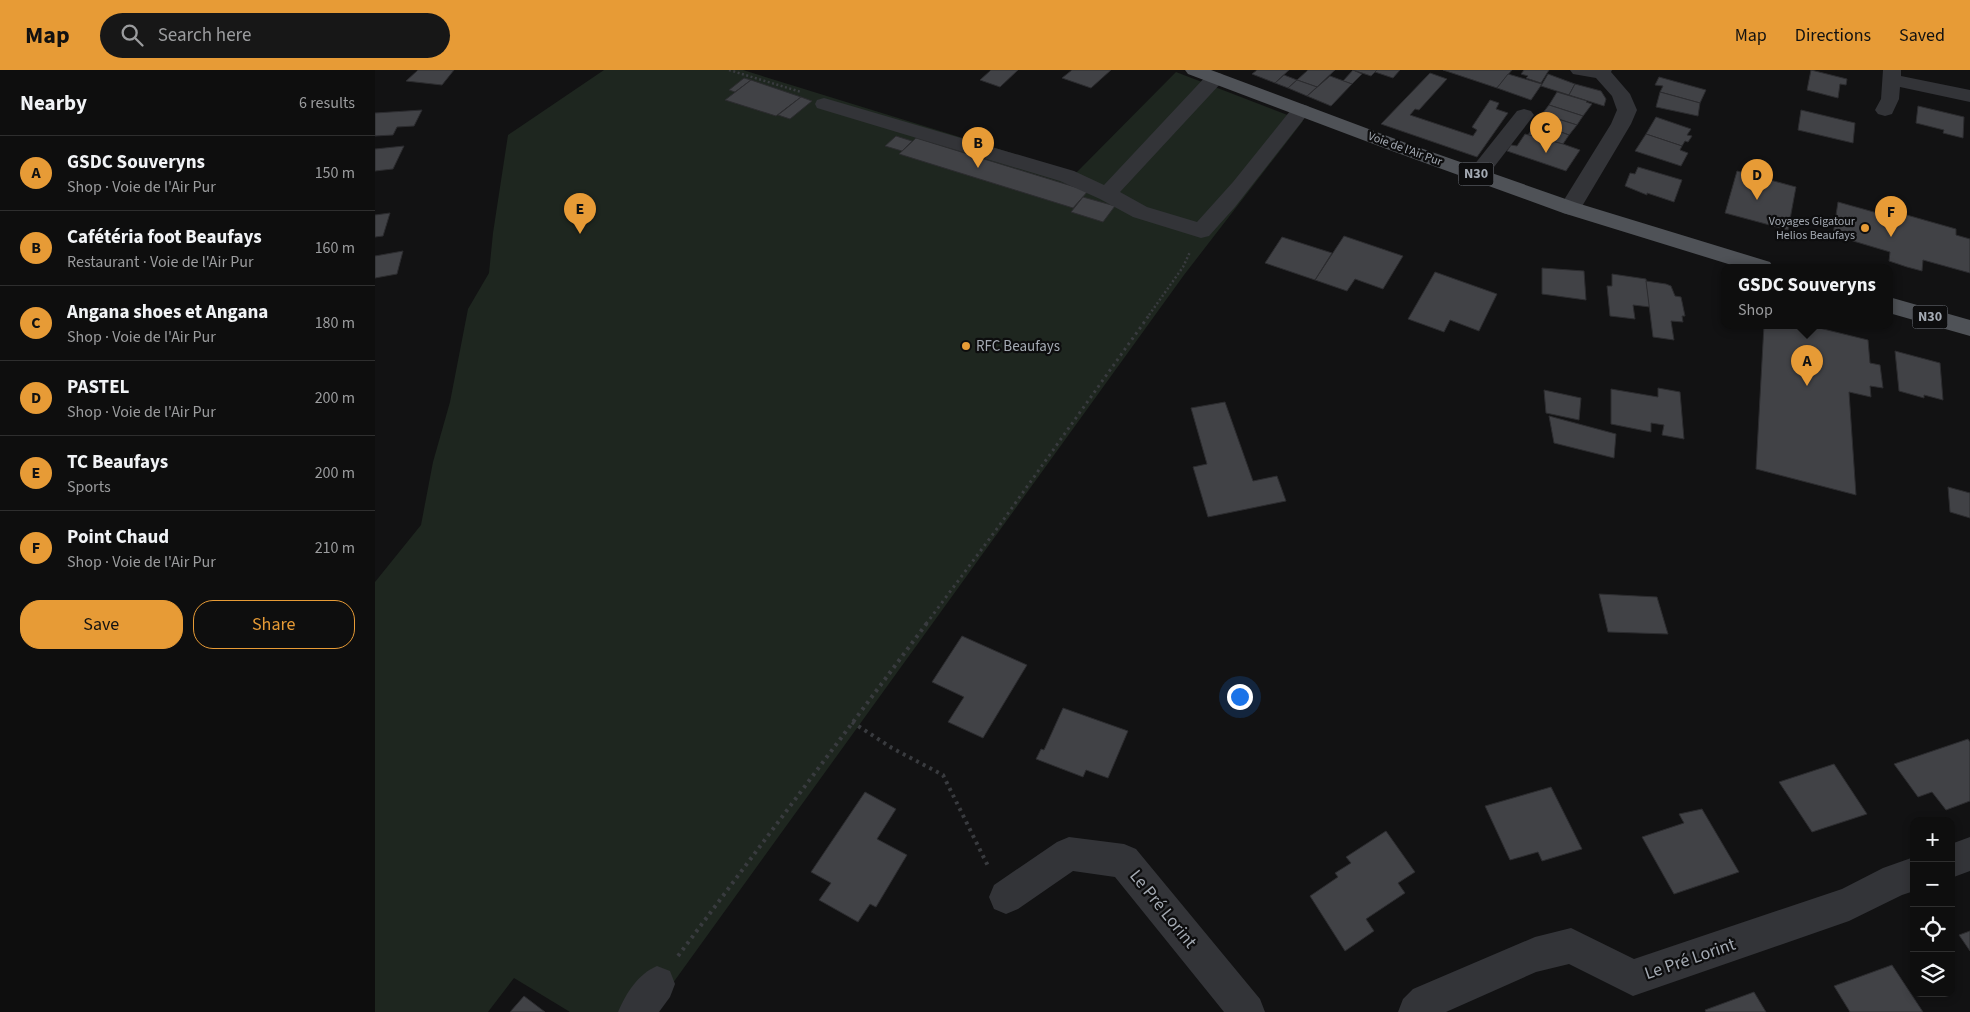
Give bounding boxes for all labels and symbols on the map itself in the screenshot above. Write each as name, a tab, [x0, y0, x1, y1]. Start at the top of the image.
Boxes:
pin: C	[1530, 112, 1562, 153]
pin: B	[962, 127, 994, 168]
street label: Voie de l'Air Pur	[1366, 128, 1445, 171]
pin: D	[1741, 159, 1773, 200]
road number: N30	[1459, 162, 1493, 186]
pin: E	[564, 193, 596, 234]
pin: F	[1875, 196, 1907, 237]
place label: Voyages Gigatour Helios Beaufays	[1769, 213, 1856, 244]
marker: Voyages Gigatour Helios Beaufays	[1859, 222, 1871, 234]
road number: N30	[1913, 306, 1947, 328]
place label: RFC Beaufays	[976, 336, 1060, 357]
marker: RFC Beaufays	[960, 340, 972, 352]
pin: A	[1791, 345, 1823, 386]
your location	[1227, 684, 1253, 710]
street label: Le Pré Lorint	[1123, 864, 1203, 954]
street label: Le Pré Lorint	[1641, 932, 1739, 986]

